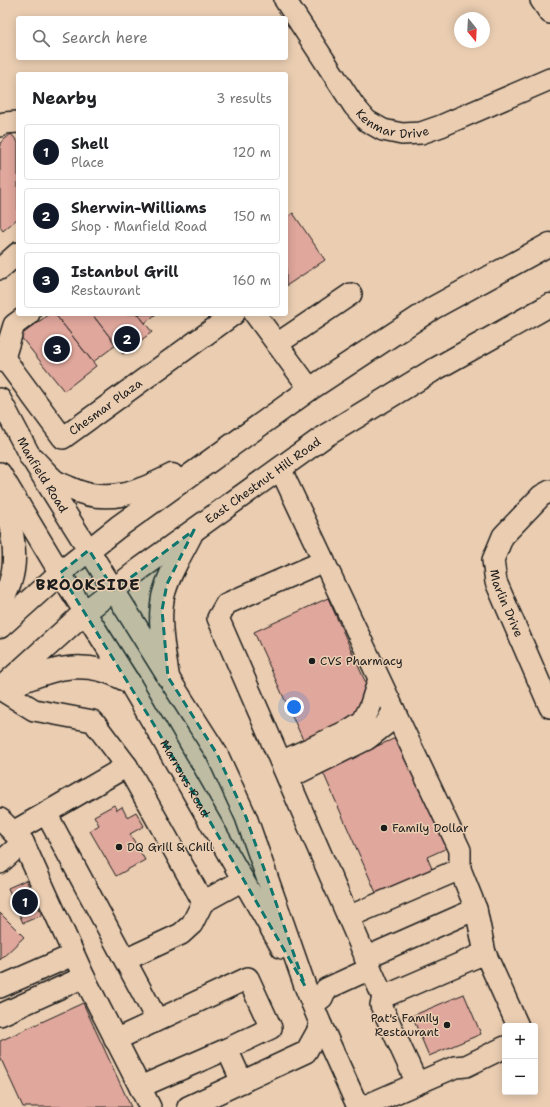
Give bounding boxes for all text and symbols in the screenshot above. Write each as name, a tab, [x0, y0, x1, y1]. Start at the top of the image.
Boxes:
north arrow	[454, 12, 490, 48]
search box	[16, 16, 288, 60]
icon: search	[30, 27, 52, 49]
text: Search here	[62, 28, 148, 48]
text: Nearby	[32, 87, 97, 109]
text: 3 results	[216, 90, 272, 107]
street label: Kenmar Drive	[352, 106, 431, 142]
text: Shell	[71, 134, 109, 154]
text: 1	[43, 144, 49, 161]
text: 120 m	[233, 144, 271, 161]
text: Place	[71, 154, 104, 171]
text: Sherwin-Williams	[71, 198, 207, 218]
text: 2	[41, 208, 51, 225]
text: 150 m	[233, 208, 271, 225]
text: Shop · Manfield Road	[71, 218, 207, 235]
text: Istanbul Grill	[71, 262, 179, 282]
text: 3	[41, 272, 51, 289]
text: 160 m	[233, 272, 271, 289]
text: Restaurant	[71, 282, 141, 299]
pin: 2	[114, 324, 140, 354]
pin: 3	[44, 334, 70, 364]
street label: Chesmar Plaza	[66, 375, 146, 439]
street label: East Chestnut Hill Road	[202, 433, 324, 528]
street label: Manfield Road	[13, 434, 72, 516]
street label: Marlin Drive	[486, 568, 527, 640]
district label: BROOKSIDE	[35, 574, 141, 595]
place label: CVS Pharmacy	[320, 653, 403, 669]
marker: CVS Pharmacy	[307, 656, 317, 666]
your location	[284, 697, 304, 717]
street label: Marrows Road	[156, 737, 214, 820]
place label: Family Dollar	[392, 820, 469, 836]
marker: Family Dollar	[379, 823, 389, 833]
place label: DQ Grill & Chill	[127, 839, 214, 855]
marker: DQ Grill & Chill	[114, 842, 124, 852]
pin: 1	[12, 887, 38, 917]
place label: Pat's Family Restaurant	[371, 1010, 439, 1040]
marker: Pat's Family Restaurant	[442, 1020, 452, 1030]
map controls	[502, 1023, 538, 1095]
button: +	[502, 1023, 538, 1059]
button: −	[502, 1059, 538, 1095]

